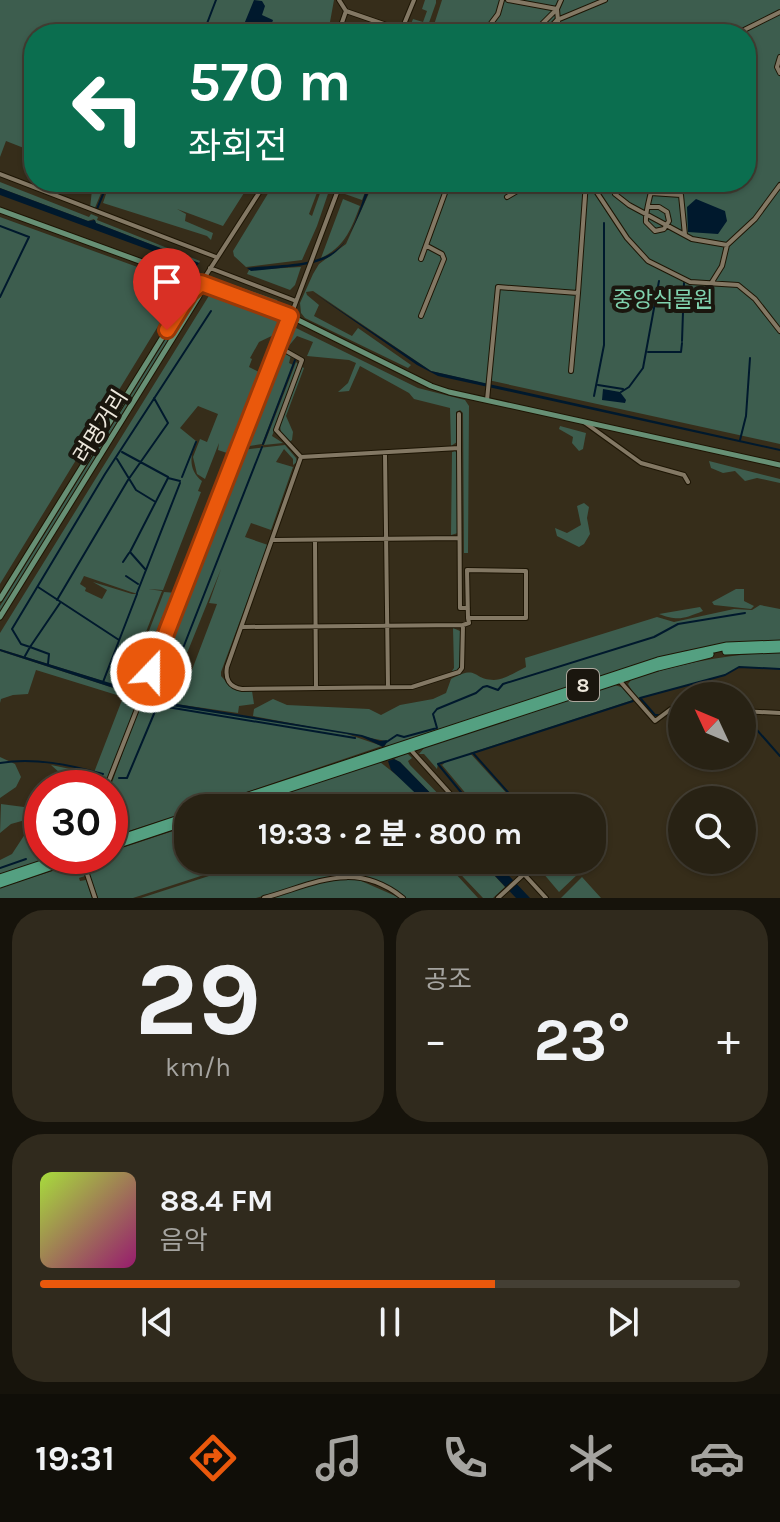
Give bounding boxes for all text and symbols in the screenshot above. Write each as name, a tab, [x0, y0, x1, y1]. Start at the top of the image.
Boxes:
text: 570 m	[188, 49, 351, 114]
icon: left	[56, 56, 160, 160]
text: 좌회전	[188, 125, 287, 167]
pin	[133, 248, 201, 330]
icon: arrive	[145, 260, 189, 304]
park label: 중앙식물원	[612, 287, 714, 313]
street label: 려명거리	[68, 385, 133, 468]
position arrow	[109, 630, 193, 714]
road number: 8	[567, 669, 599, 701]
north arrow	[668, 682, 756, 770]
map controls	[668, 682, 756, 874]
speed limit sign: 30	[24, 770, 128, 874]
button: search	[668, 786, 756, 874]
text: 19:33 · 2 분 · 800 m	[258, 816, 522, 852]
text: 29	[135, 939, 261, 1060]
text: 공조	[424, 964, 472, 995]
text: 23°	[534, 1005, 630, 1075]
text: −	[424, 1015, 447, 1066]
text: +	[717, 1015, 740, 1066]
text: km/h	[165, 1052, 231, 1083]
text: 88.4 FM	[160, 1183, 273, 1219]
text: 음악	[160, 1225, 208, 1256]
icon: previous	[135, 1300, 179, 1344]
icon: pause	[368, 1300, 412, 1344]
icon: next	[601, 1300, 645, 1344]
icon: directions	[185, 1430, 241, 1486]
icon: music	[311, 1430, 367, 1486]
icon: phone	[437, 1430, 493, 1486]
icon: climate	[563, 1430, 619, 1486]
icon: car	[689, 1430, 745, 1486]
text: 19:31	[35, 1437, 115, 1479]

